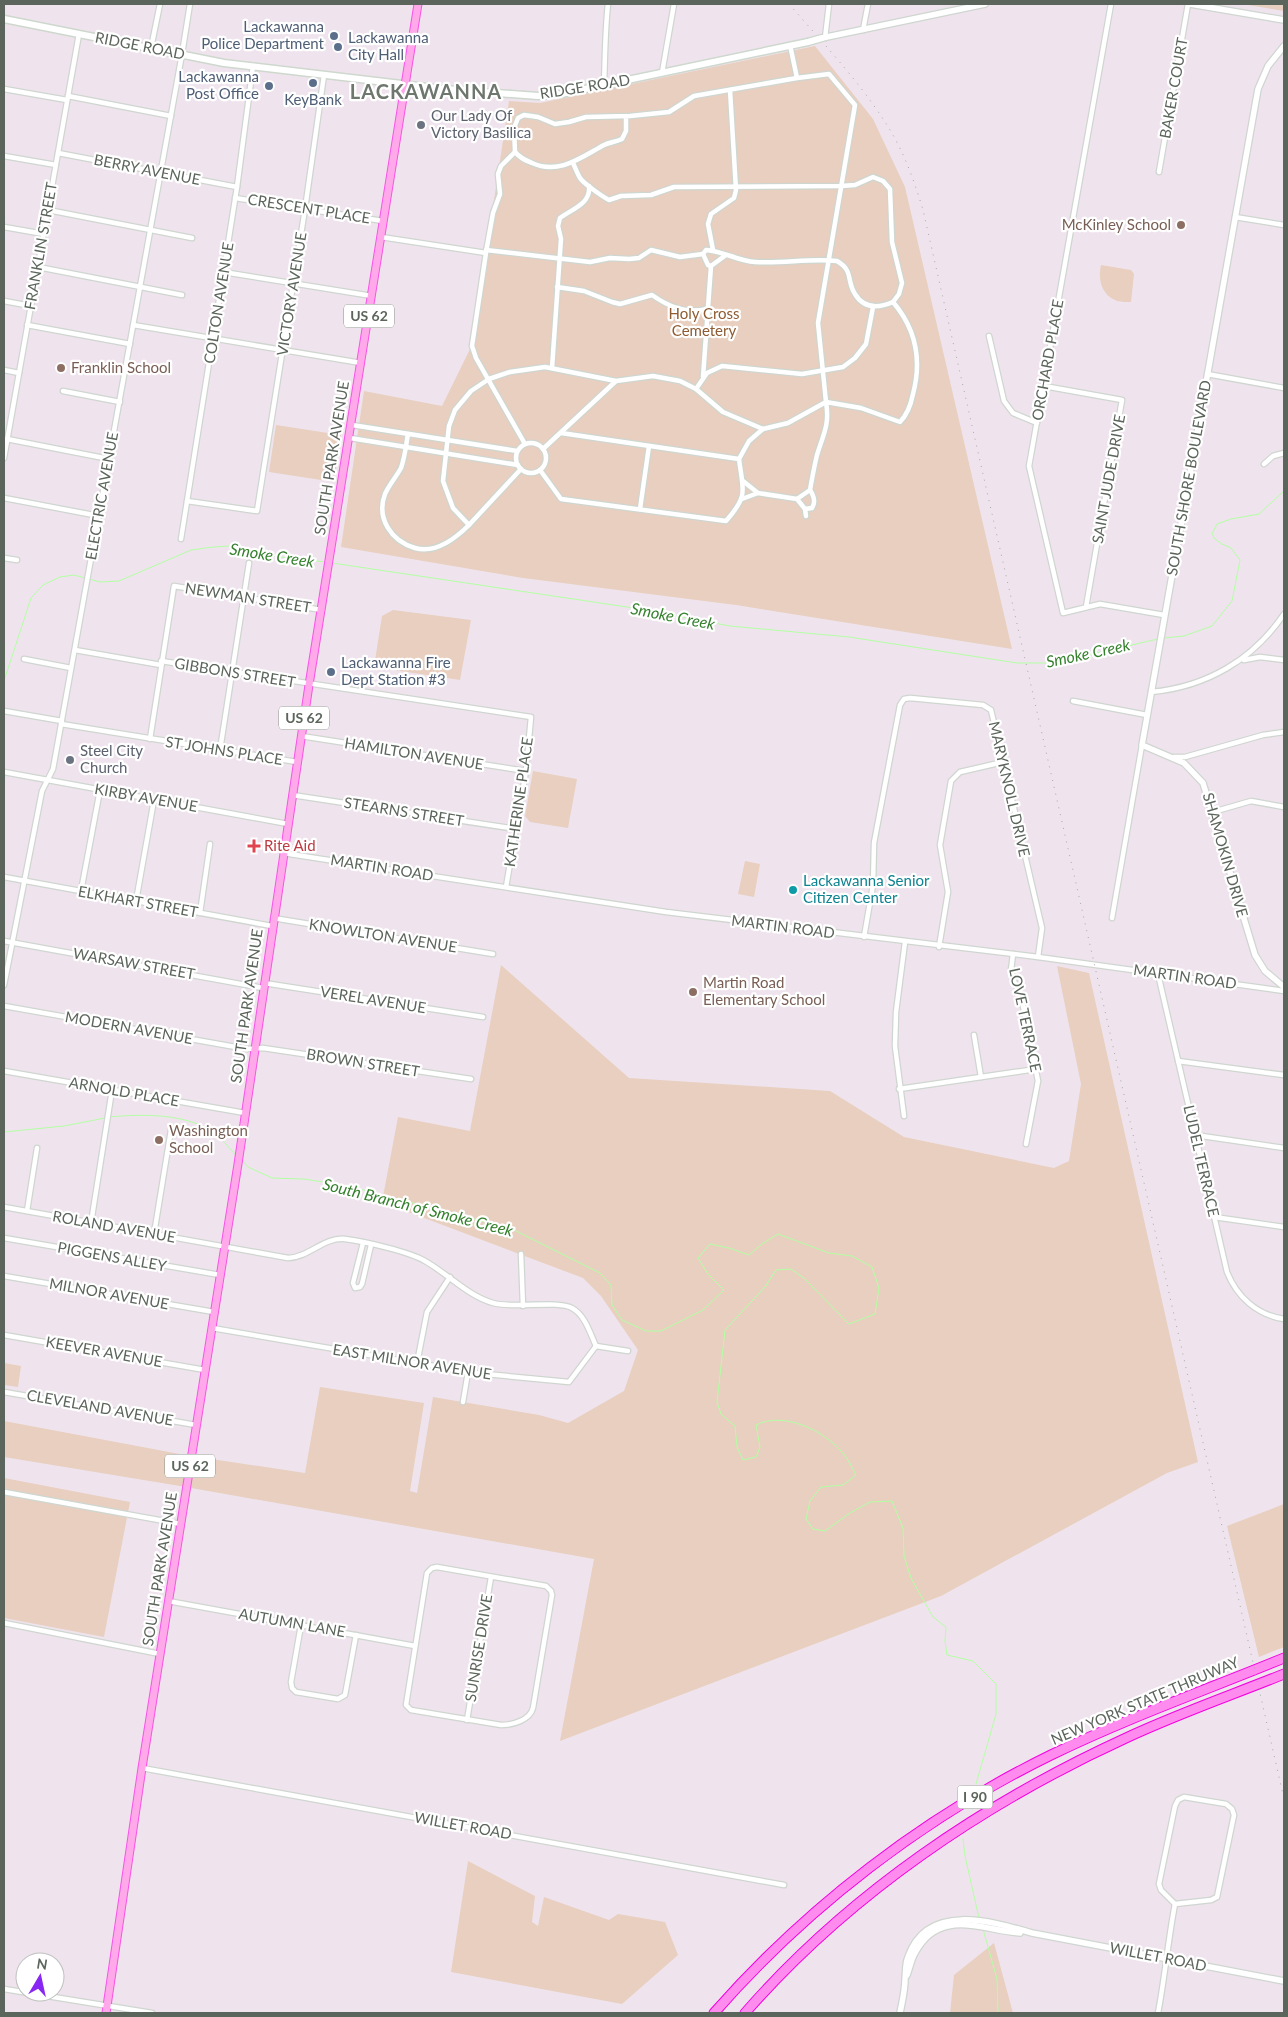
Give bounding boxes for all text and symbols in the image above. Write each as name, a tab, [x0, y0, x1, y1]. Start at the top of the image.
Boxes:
place label: Lackawanna Police Department	[201, 17, 325, 52]
street label: RIDGE ROAD	[94, 27, 187, 63]
place label: Lackawanna City Hall	[348, 28, 429, 63]
marker: Lackawanna Police Department	[328, 30, 340, 42]
street label: BAKER COURT	[1155, 36, 1191, 140]
marker: Lackawanna City Hall	[332, 41, 344, 53]
place label: Lackawanna Post Office	[178, 67, 259, 102]
street label: RIDGE ROAD	[538, 70, 631, 102]
marker: KeyBank	[307, 77, 319, 89]
district label: LACKAWANNA	[350, 79, 502, 103]
marker: Lackawanna Post Office	[263, 80, 275, 92]
place label: KeyBank	[284, 90, 342, 108]
place label: Our Lady Of Victory Basilica	[431, 106, 531, 141]
marker: Our Lady Of Victory Basilica	[415, 119, 427, 131]
street label: BERRY AVENUE	[92, 150, 202, 188]
street label: FRANKLIN STREET	[20, 181, 60, 311]
street label: CRESCENT PLACE	[247, 189, 372, 227]
place label: McKinley School	[1062, 215, 1171, 233]
marker: McKinley School	[1175, 219, 1187, 231]
street label: VICTORY AVENUE	[272, 231, 310, 357]
street label: COLTON AVENUE	[200, 241, 236, 365]
street label: ORCHARD PLACE	[1027, 298, 1067, 422]
road number: US 62	[344, 304, 394, 328]
park label: Holy Cross Cemetery	[668, 304, 740, 339]
place label: Franklin School	[71, 358, 171, 376]
marker: Franklin School	[55, 362, 67, 374]
street label: SOUTH SHORE BOULEVARD	[1162, 379, 1214, 577]
street label: SOUTH PARK AVENUE	[310, 380, 352, 536]
street label: SAINT JUDE DRIVE	[1088, 413, 1128, 545]
street label: ELECTRIC AVENUE	[81, 430, 121, 561]
water label: Smoke Creek	[228, 538, 316, 571]
street label: NEWMAN STREET	[184, 578, 313, 616]
water label: Smoke Creek	[629, 598, 717, 633]
water label: Smoke Creek	[1044, 634, 1132, 671]
place label: Lackawanna Fire Dept Station #3	[341, 653, 451, 688]
street label: GIBBONS STREET	[173, 654, 297, 691]
marker: Lackawanna Fire Dept Station #3	[325, 666, 337, 678]
road number: US 62	[279, 706, 329, 730]
street label: MARYKNOLL DRIVE	[986, 719, 1034, 858]
street label: ST JOHNS PLACE	[164, 732, 284, 768]
street label: HAMILTON AVENUE	[343, 733, 485, 773]
street label: KATHERINE PLACE	[500, 736, 536, 868]
place label: Steel City Church	[80, 741, 143, 776]
marker: Steel City Church	[64, 754, 76, 766]
street label: KIRBY AVENUE	[93, 779, 199, 815]
street label: SHAMOKIN DRIVE	[1200, 790, 1252, 919]
street label: STEARNS STREET	[343, 793, 466, 829]
place label: Rite Aid	[264, 836, 316, 854]
marker: Rite Aid	[248, 840, 260, 852]
street label: MARTIN ROAD	[329, 850, 435, 884]
place label: Lackawanna Senior Citizen Center	[803, 871, 930, 906]
street label: ELKHART STREET	[77, 882, 200, 920]
marker: Lackawanna Senior Citizen Center	[787, 884, 799, 896]
street label: MARTIN ROAD	[730, 911, 836, 941]
street label: KNOWLTON AVENUE	[308, 914, 458, 956]
street label: SOUTH PARK AVENUE	[226, 927, 266, 1084]
street label: WARSAW STREET	[72, 943, 197, 983]
street label: MARTIN ROAD	[1132, 960, 1238, 992]
street label: LOVE TERRACE	[1006, 966, 1046, 1074]
place label: Martin Road Elementary School	[703, 973, 825, 1008]
street label: VEREL AVENUE	[319, 982, 427, 1016]
marker: Martin Road Elementary School	[687, 986, 699, 998]
street label: MODERN AVENUE	[64, 1007, 195, 1047]
street label: BROWN STREET	[305, 1044, 421, 1080]
street label: ARNOLD PLACE	[68, 1072, 181, 1110]
street label: LUDEL TERRACE	[1180, 1103, 1224, 1218]
place label: Washington School	[169, 1121, 248, 1156]
marker: Washington School	[153, 1134, 165, 1146]
water label: South Branch of Smoke Creek	[321, 1174, 516, 1239]
street label: ROLAND AVENUE	[51, 1206, 177, 1246]
street label: PIGGENS ALLEY	[56, 1238, 169, 1275]
street label: MILNOR AVENUE	[48, 1274, 170, 1312]
street label: KEEVER AVENUE	[44, 1332, 164, 1370]
street label: EAST MILNOR AVENUE	[331, 1340, 493, 1382]
street label: CLEVELAND AVENUE	[25, 1385, 175, 1429]
road number: US 62	[165, 1454, 215, 1478]
street label: SOUTH PARK AVENUE	[138, 1491, 180, 1647]
street label: SUNRISE DRIVE	[461, 1593, 495, 1703]
street label: AUTUMN LANE	[237, 1604, 347, 1640]
street label: NEW YORK STATE THRUWAY	[1048, 1652, 1242, 1748]
road number: I 90	[958, 1785, 992, 1808]
street label: WILLET ROAD	[413, 1808, 513, 1842]
street label: WILLET ROAD	[1108, 1938, 1208, 1974]
north arrow	[15, 1952, 65, 2002]
text: N	[35, 1954, 49, 1973]

